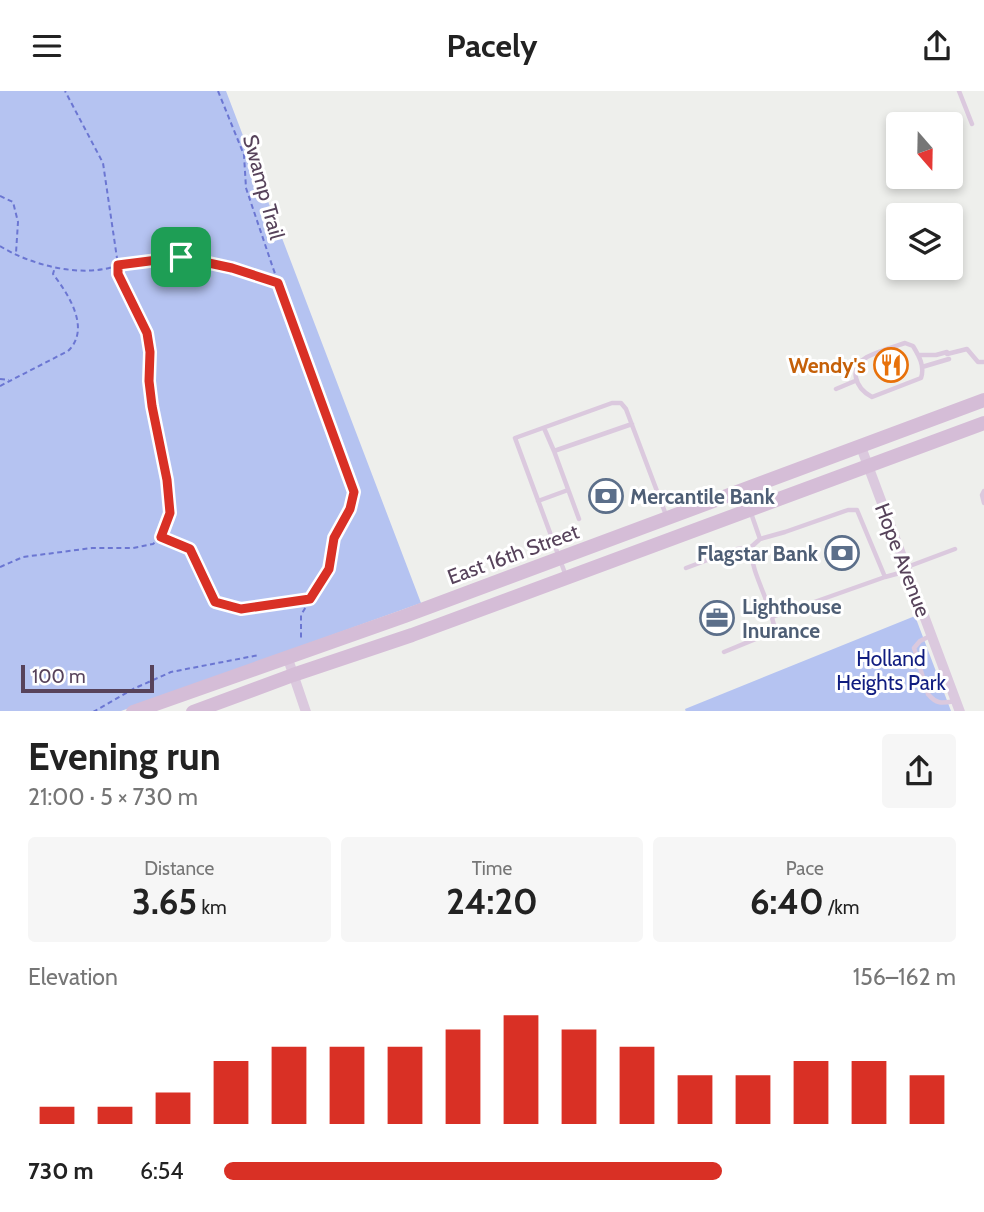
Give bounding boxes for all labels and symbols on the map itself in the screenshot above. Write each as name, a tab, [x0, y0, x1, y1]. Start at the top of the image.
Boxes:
north arrow	[886, 112, 962, 189]
street label: Swamp Trail	[238, 132, 290, 242]
pin	[151, 227, 211, 287]
restaurant icon: Wendy's	[872, 346, 910, 384]
place label: Wendy's	[788, 353, 866, 378]
bank icon: Mercantile Bank	[587, 477, 625, 515]
place label: Mercantile Bank	[630, 484, 776, 509]
street label: Hope Avenue	[870, 500, 936, 621]
street label: East 16th Street	[444, 519, 582, 589]
bank icon: Flagstar Bank	[823, 534, 861, 572]
place label: Flagstar Bank	[697, 541, 819, 566]
place label: Lighthouse Inurance	[742, 594, 842, 643]
office icon: Lighthouse Inurance	[698, 599, 736, 637]
park label: Holland Heights Park	[836, 646, 946, 695]
scale bar	[21, 663, 154, 694]

